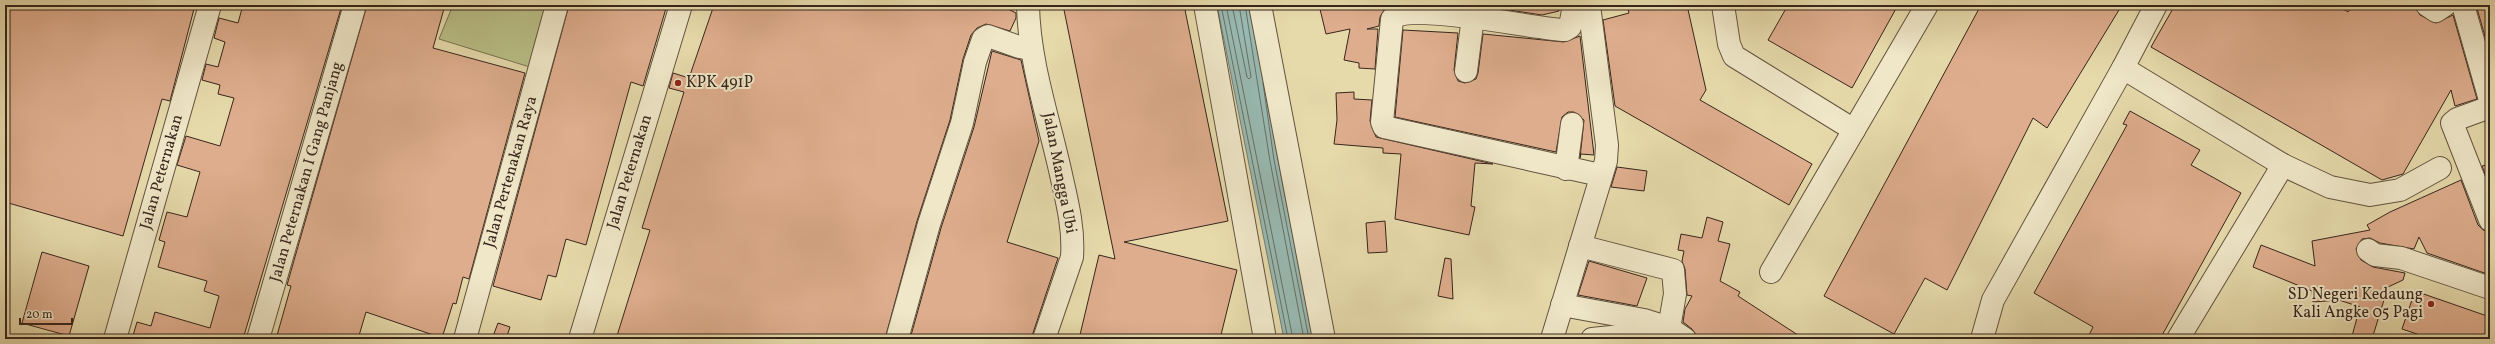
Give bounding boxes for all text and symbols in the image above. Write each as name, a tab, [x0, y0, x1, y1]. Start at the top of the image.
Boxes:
street label: Jalan Peternakan I Gang Panjang	[265, 59, 349, 285]
place label: KPK 491P	[686, 72, 753, 94]
marker: KPK 491P	[673, 78, 683, 88]
street label: Jalan Pertenakan Raya	[479, 93, 543, 251]
street label: Jalan Mangga Ubi	[1036, 111, 1082, 236]
street label: Jalan Peternakan	[135, 112, 189, 232]
street label: Jalan Peternakan	[602, 112, 658, 232]
place label: SD Negeri Kedaung Kali Angke 05 Pagi	[2288, 284, 2423, 324]
marker: SD Negeri Kedaung Kali Angke 05 Pagi	[2426, 299, 2436, 309]
scale bar	[20, 300, 72, 326]
text: 20 m	[26, 307, 53, 323]

